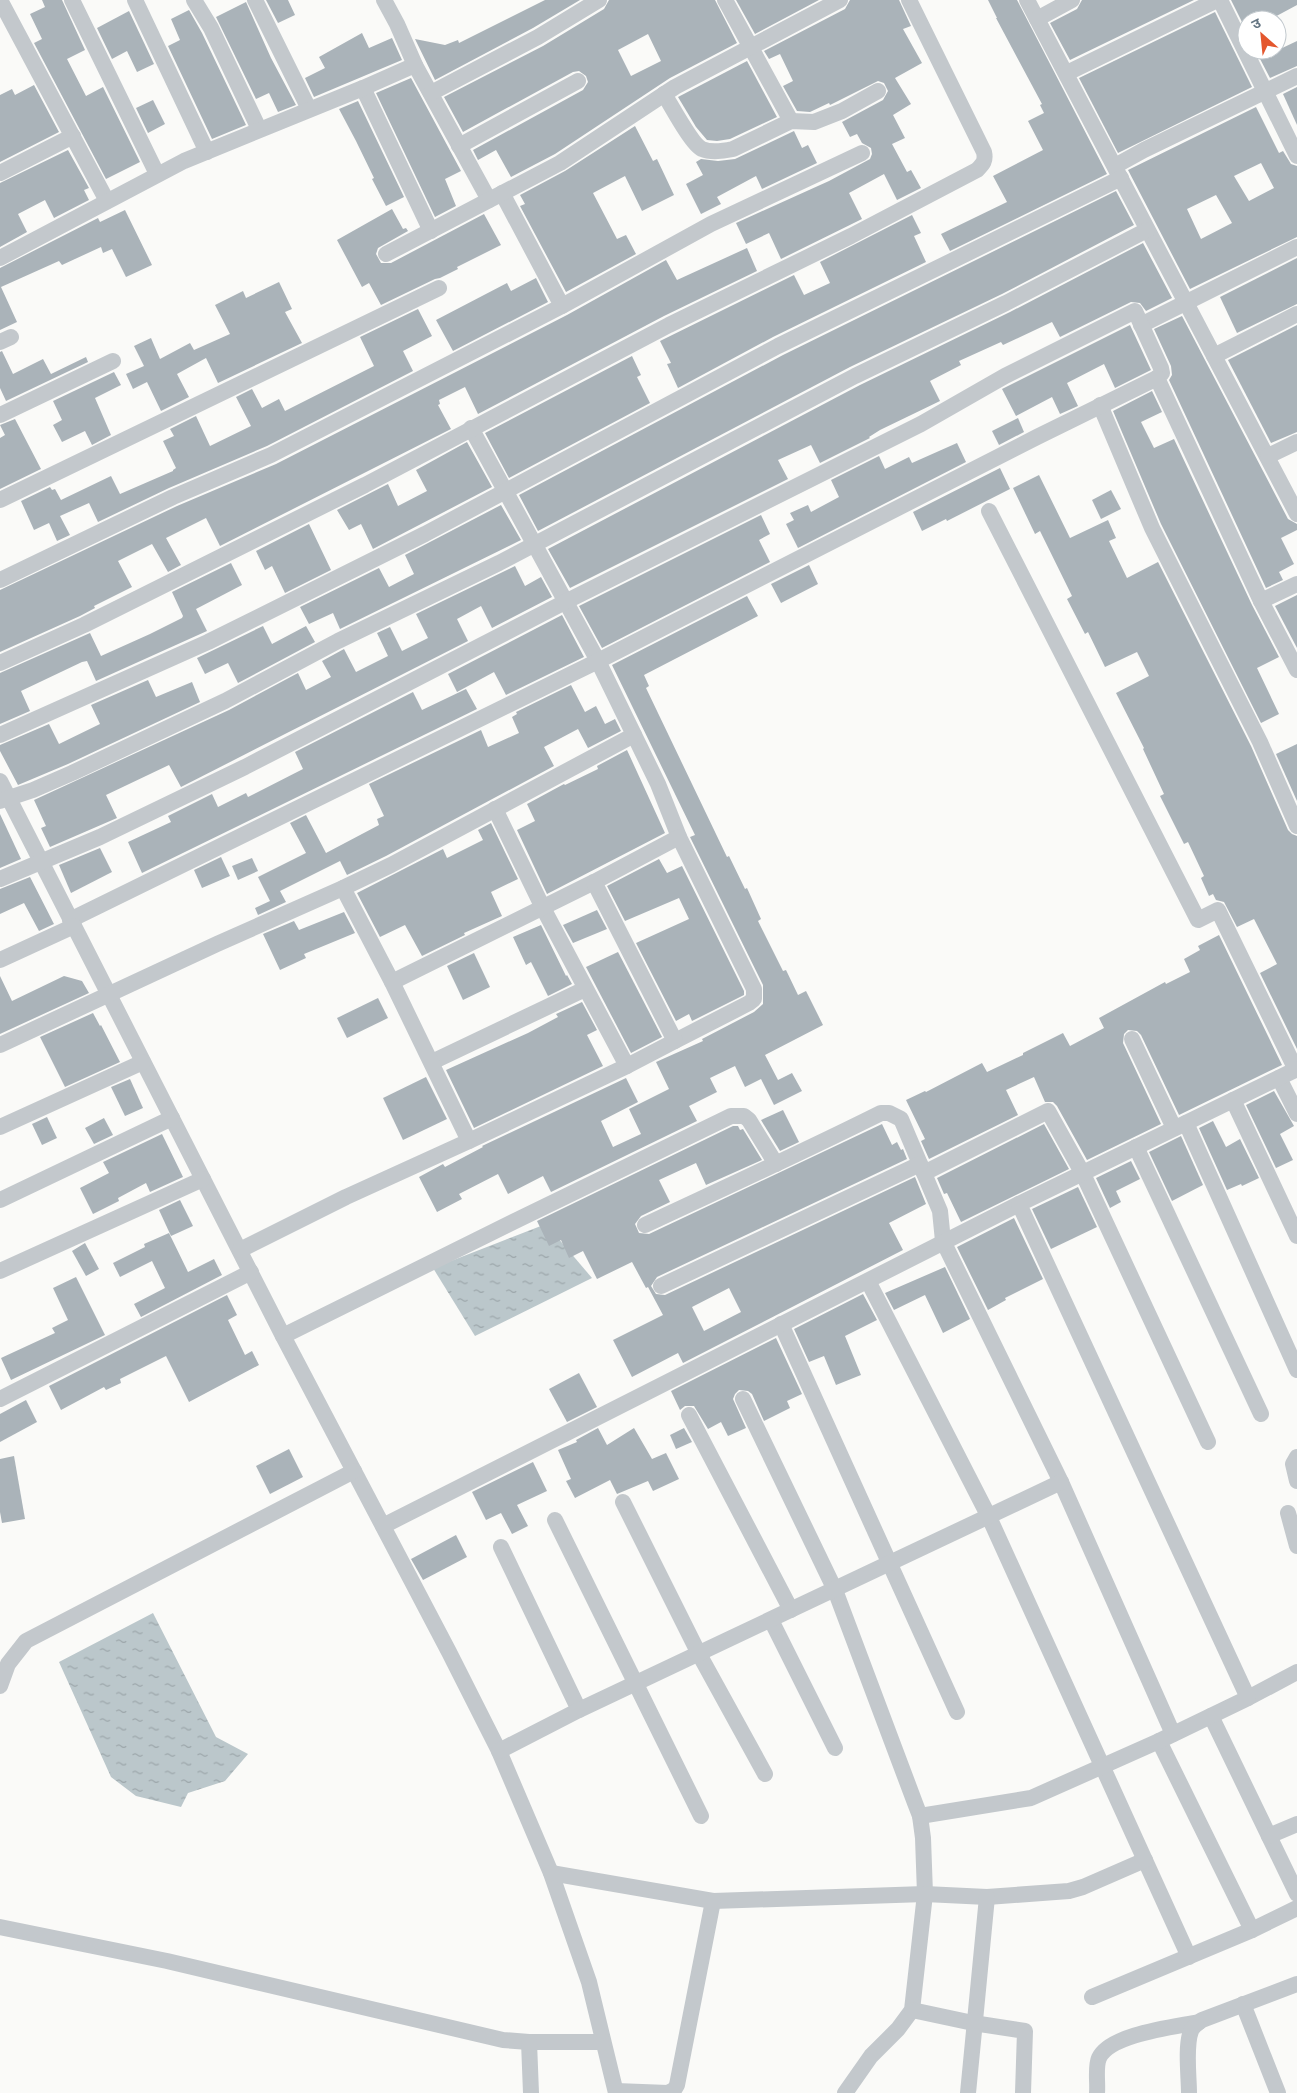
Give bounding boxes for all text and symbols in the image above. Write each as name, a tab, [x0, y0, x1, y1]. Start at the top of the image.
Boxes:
north arrow	[1237, 10, 1287, 60]
text: उ	[1248, 13, 1265, 33]

